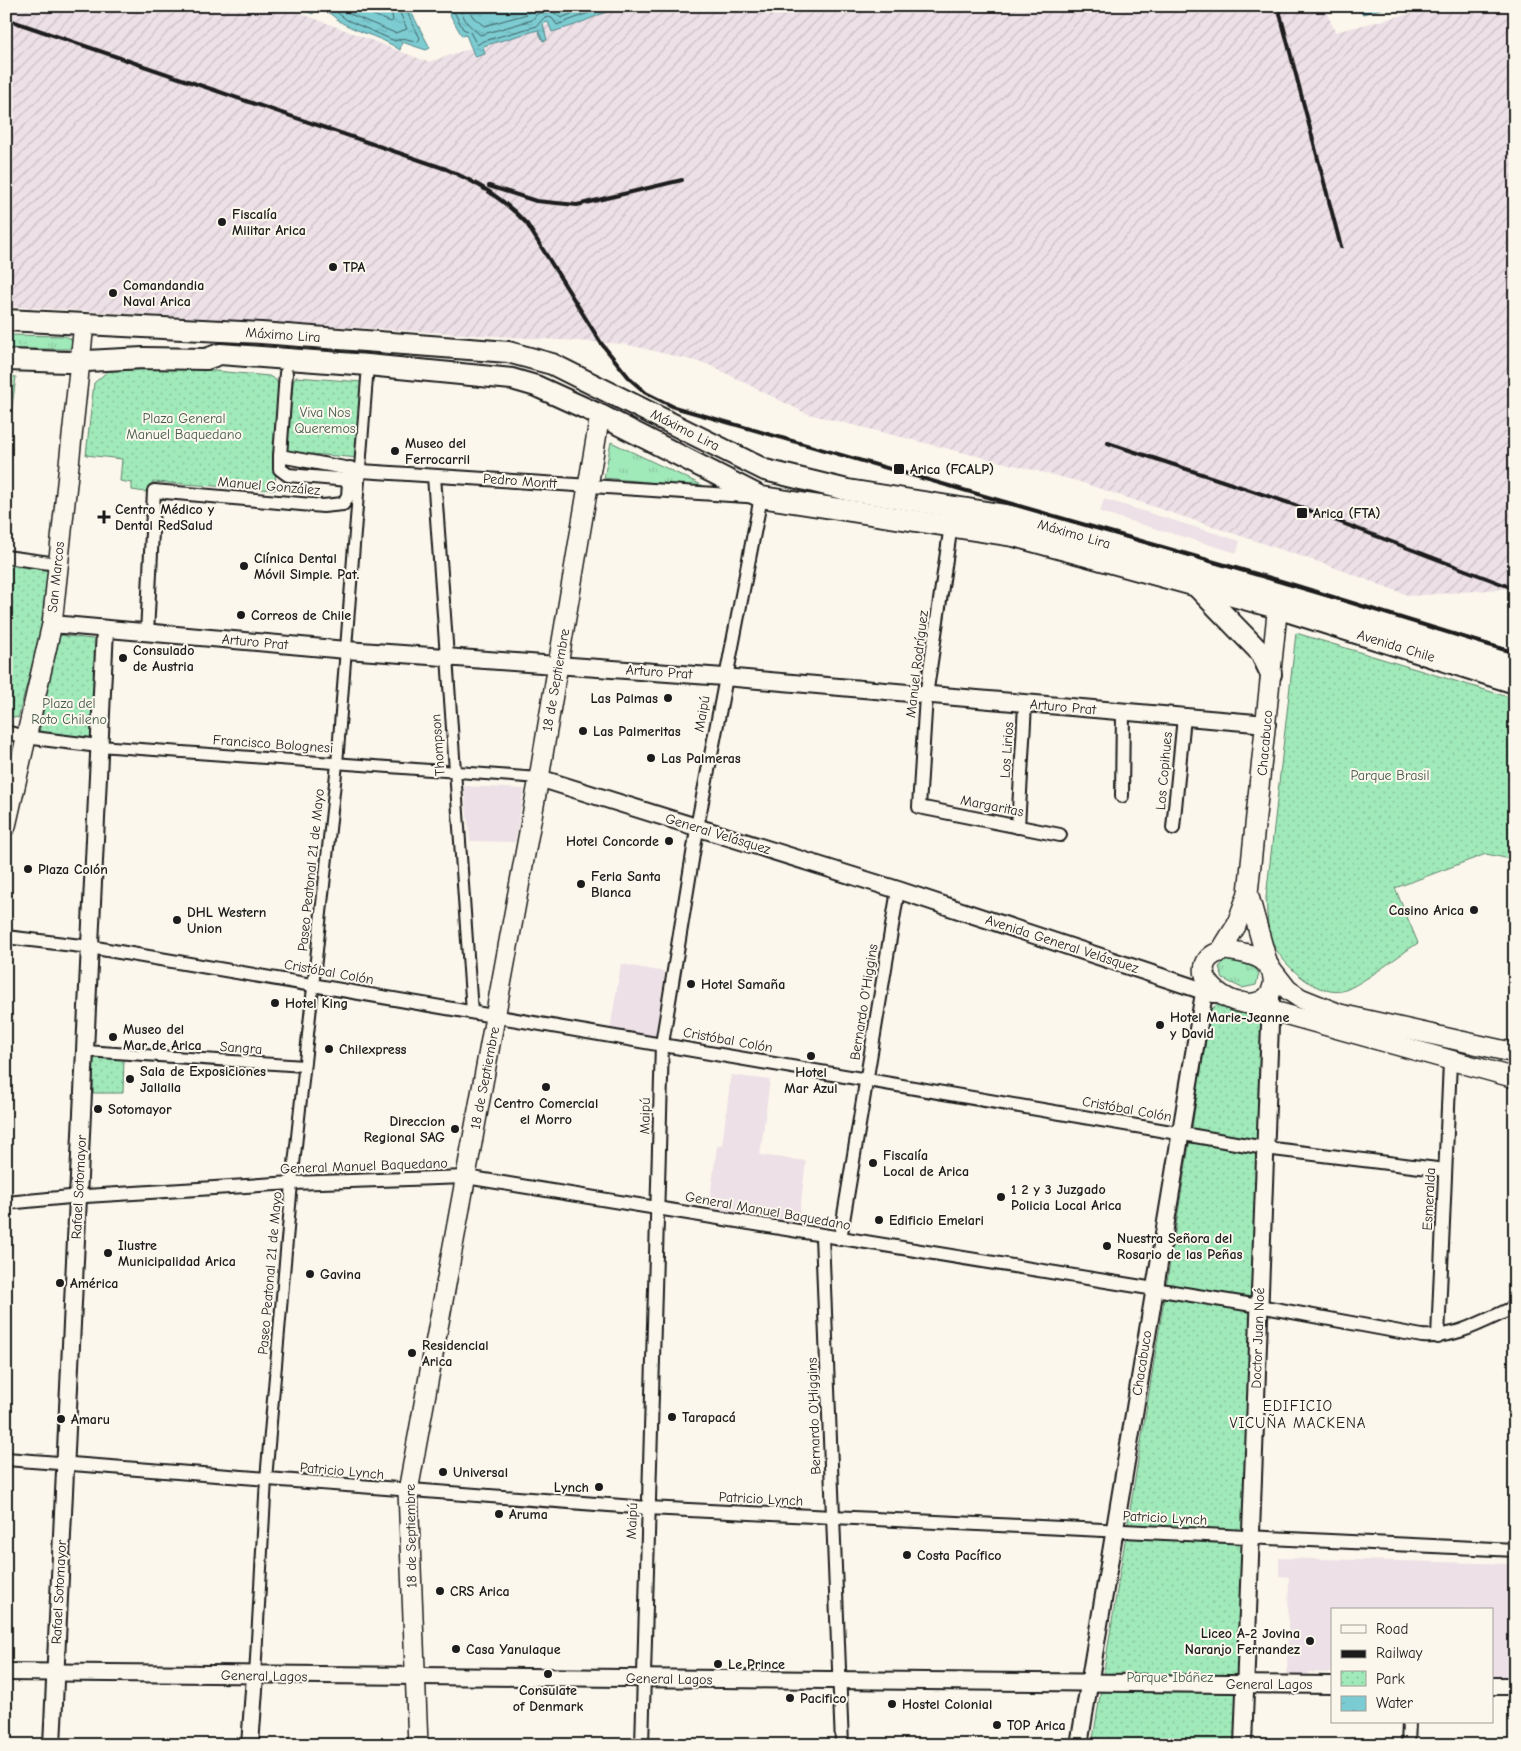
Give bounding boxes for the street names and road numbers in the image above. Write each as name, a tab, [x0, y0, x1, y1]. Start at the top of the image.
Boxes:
street label: Máximo Lira	[245, 324, 321, 346]
street label: Máximo Lira	[648, 405, 722, 455]
street label: Pedro Montt	[483, 470, 558, 492]
street label: Manuel González	[217, 473, 321, 499]
street label: Máximo Lira	[1036, 515, 1112, 553]
street label: San Marcos	[44, 540, 68, 613]
street label: Manuel Rodríguez	[902, 609, 932, 719]
street label: Avenida Chile	[1355, 626, 1437, 666]
street label: 18 de Septiembre	[539, 627, 573, 733]
street label: Arturo Prat	[221, 631, 290, 653]
street label: Arturo Prat	[625, 661, 694, 683]
street label: Maipú	[690, 694, 714, 734]
street label: Arturo Prat	[1029, 696, 1098, 718]
street label: Chacabuco	[1254, 709, 1276, 777]
street label: Thompson	[427, 713, 449, 777]
street label: Los Lirios	[997, 721, 1017, 779]
street label: Francisco Bolognesi	[212, 731, 334, 757]
street label: Los Copihues	[1152, 731, 1176, 811]
street label: Paseo Peatonal 21 de Mayo	[294, 788, 328, 952]
street label: Margaritas	[959, 792, 1025, 820]
street label: General Velásquez	[663, 810, 773, 858]
street label: Avenida General Velásquez	[983, 911, 1141, 977]
street label: Bernardo O'Higgins	[846, 942, 882, 1061]
street label: Cristóbal Colón	[283, 956, 375, 988]
street label: Cristóbal Colón	[682, 1024, 774, 1056]
street label: 18 de Septiembre	[467, 1025, 503, 1131]
street label: Sangra	[219, 1038, 263, 1058]
street label: Cristóbal Colón	[1081, 1093, 1173, 1125]
street label: Maipú	[636, 1097, 654, 1135]
street label: Rafael Sotomayor	[68, 1134, 90, 1240]
street label: General Manuel Baquedano	[280, 1155, 448, 1177]
street label: Esmeralda	[1419, 1167, 1439, 1231]
street label: General Manuel Baquedano	[684, 1188, 852, 1234]
street label: Paseo Peatonal 21 de Mayo	[254, 1191, 286, 1355]
street label: Doctor Juan Noé	[1248, 1287, 1268, 1389]
street label: Chacabuco	[1128, 1329, 1156, 1397]
street label: Bernardo O'Higgins	[803, 1357, 825, 1475]
street label: Patricio Lynch	[299, 1459, 385, 1483]
street label: 18 de Septiembre	[402, 1484, 420, 1588]
street label: Patricio Lynch	[718, 1488, 804, 1510]
street label: Maipú	[623, 1502, 641, 1540]
street label: Patricio Lynch	[1122, 1507, 1208, 1529]
street label: Rafael Sotomayor	[48, 1539, 70, 1645]
street label: General Lagos	[221, 1667, 308, 1685]
street label: General Lagos	[626, 1670, 713, 1688]
street label: General Lagos	[1226, 1676, 1312, 1693]

